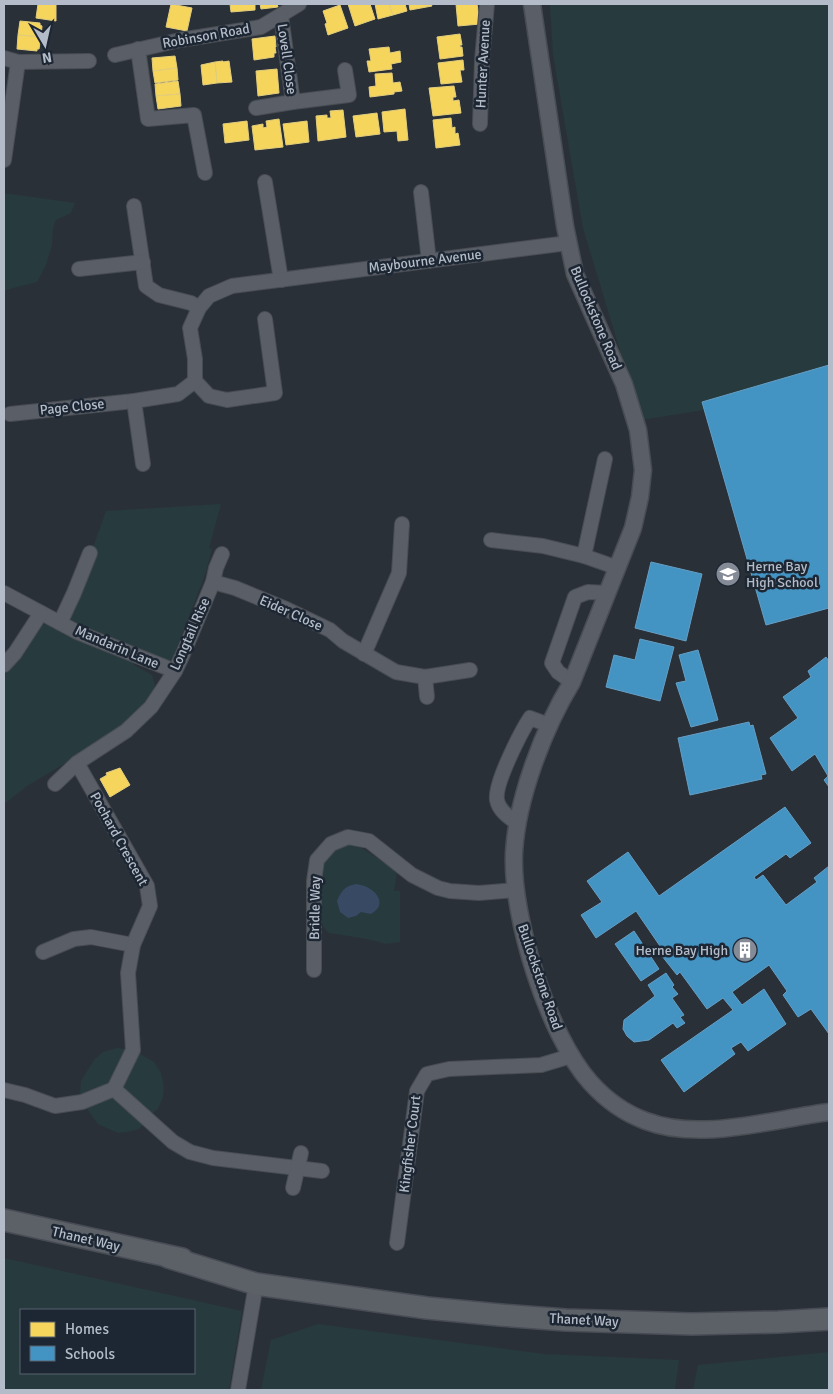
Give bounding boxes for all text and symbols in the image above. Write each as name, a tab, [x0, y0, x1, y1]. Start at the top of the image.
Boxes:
street label: Hunter Avenue	[472, 19, 494, 109]
north arrow	[20, 20, 70, 70]
street label: Robinson Road	[161, 20, 251, 52]
street label: Lovell Close	[274, 23, 300, 95]
text: N	[41, 48, 53, 67]
street label: Maybourne Avenue	[368, 246, 482, 276]
street label: Bullockstone Road	[567, 264, 625, 372]
street label: Page Close	[39, 395, 105, 419]
place label: Herne Bay High School	[746, 558, 818, 591]
school or university icon: Herne Bay High School	[715, 561, 741, 587]
street label: Eider Close	[257, 592, 325, 634]
street label: Longtail Rise	[166, 595, 214, 673]
street label: Mandarin Lane	[73, 622, 161, 672]
street label: Pochard Crescent	[86, 789, 152, 889]
street label: Bridle Way	[306, 876, 324, 940]
street label: Bullockstone Road	[514, 922, 566, 1032]
building icon: Herne Bay High	[732, 937, 758, 963]
place label: Herne Bay High	[635, 942, 728, 959]
street label: Kingfisher Court	[396, 1094, 424, 1194]
street label: Thanet Way	[50, 1223, 122, 1255]
legend	[20, 1309, 195, 1374]
street label: Thanet Way	[549, 1310, 619, 1330]
text: Homes	[65, 1320, 109, 1338]
text: Schools	[65, 1345, 116, 1363]

